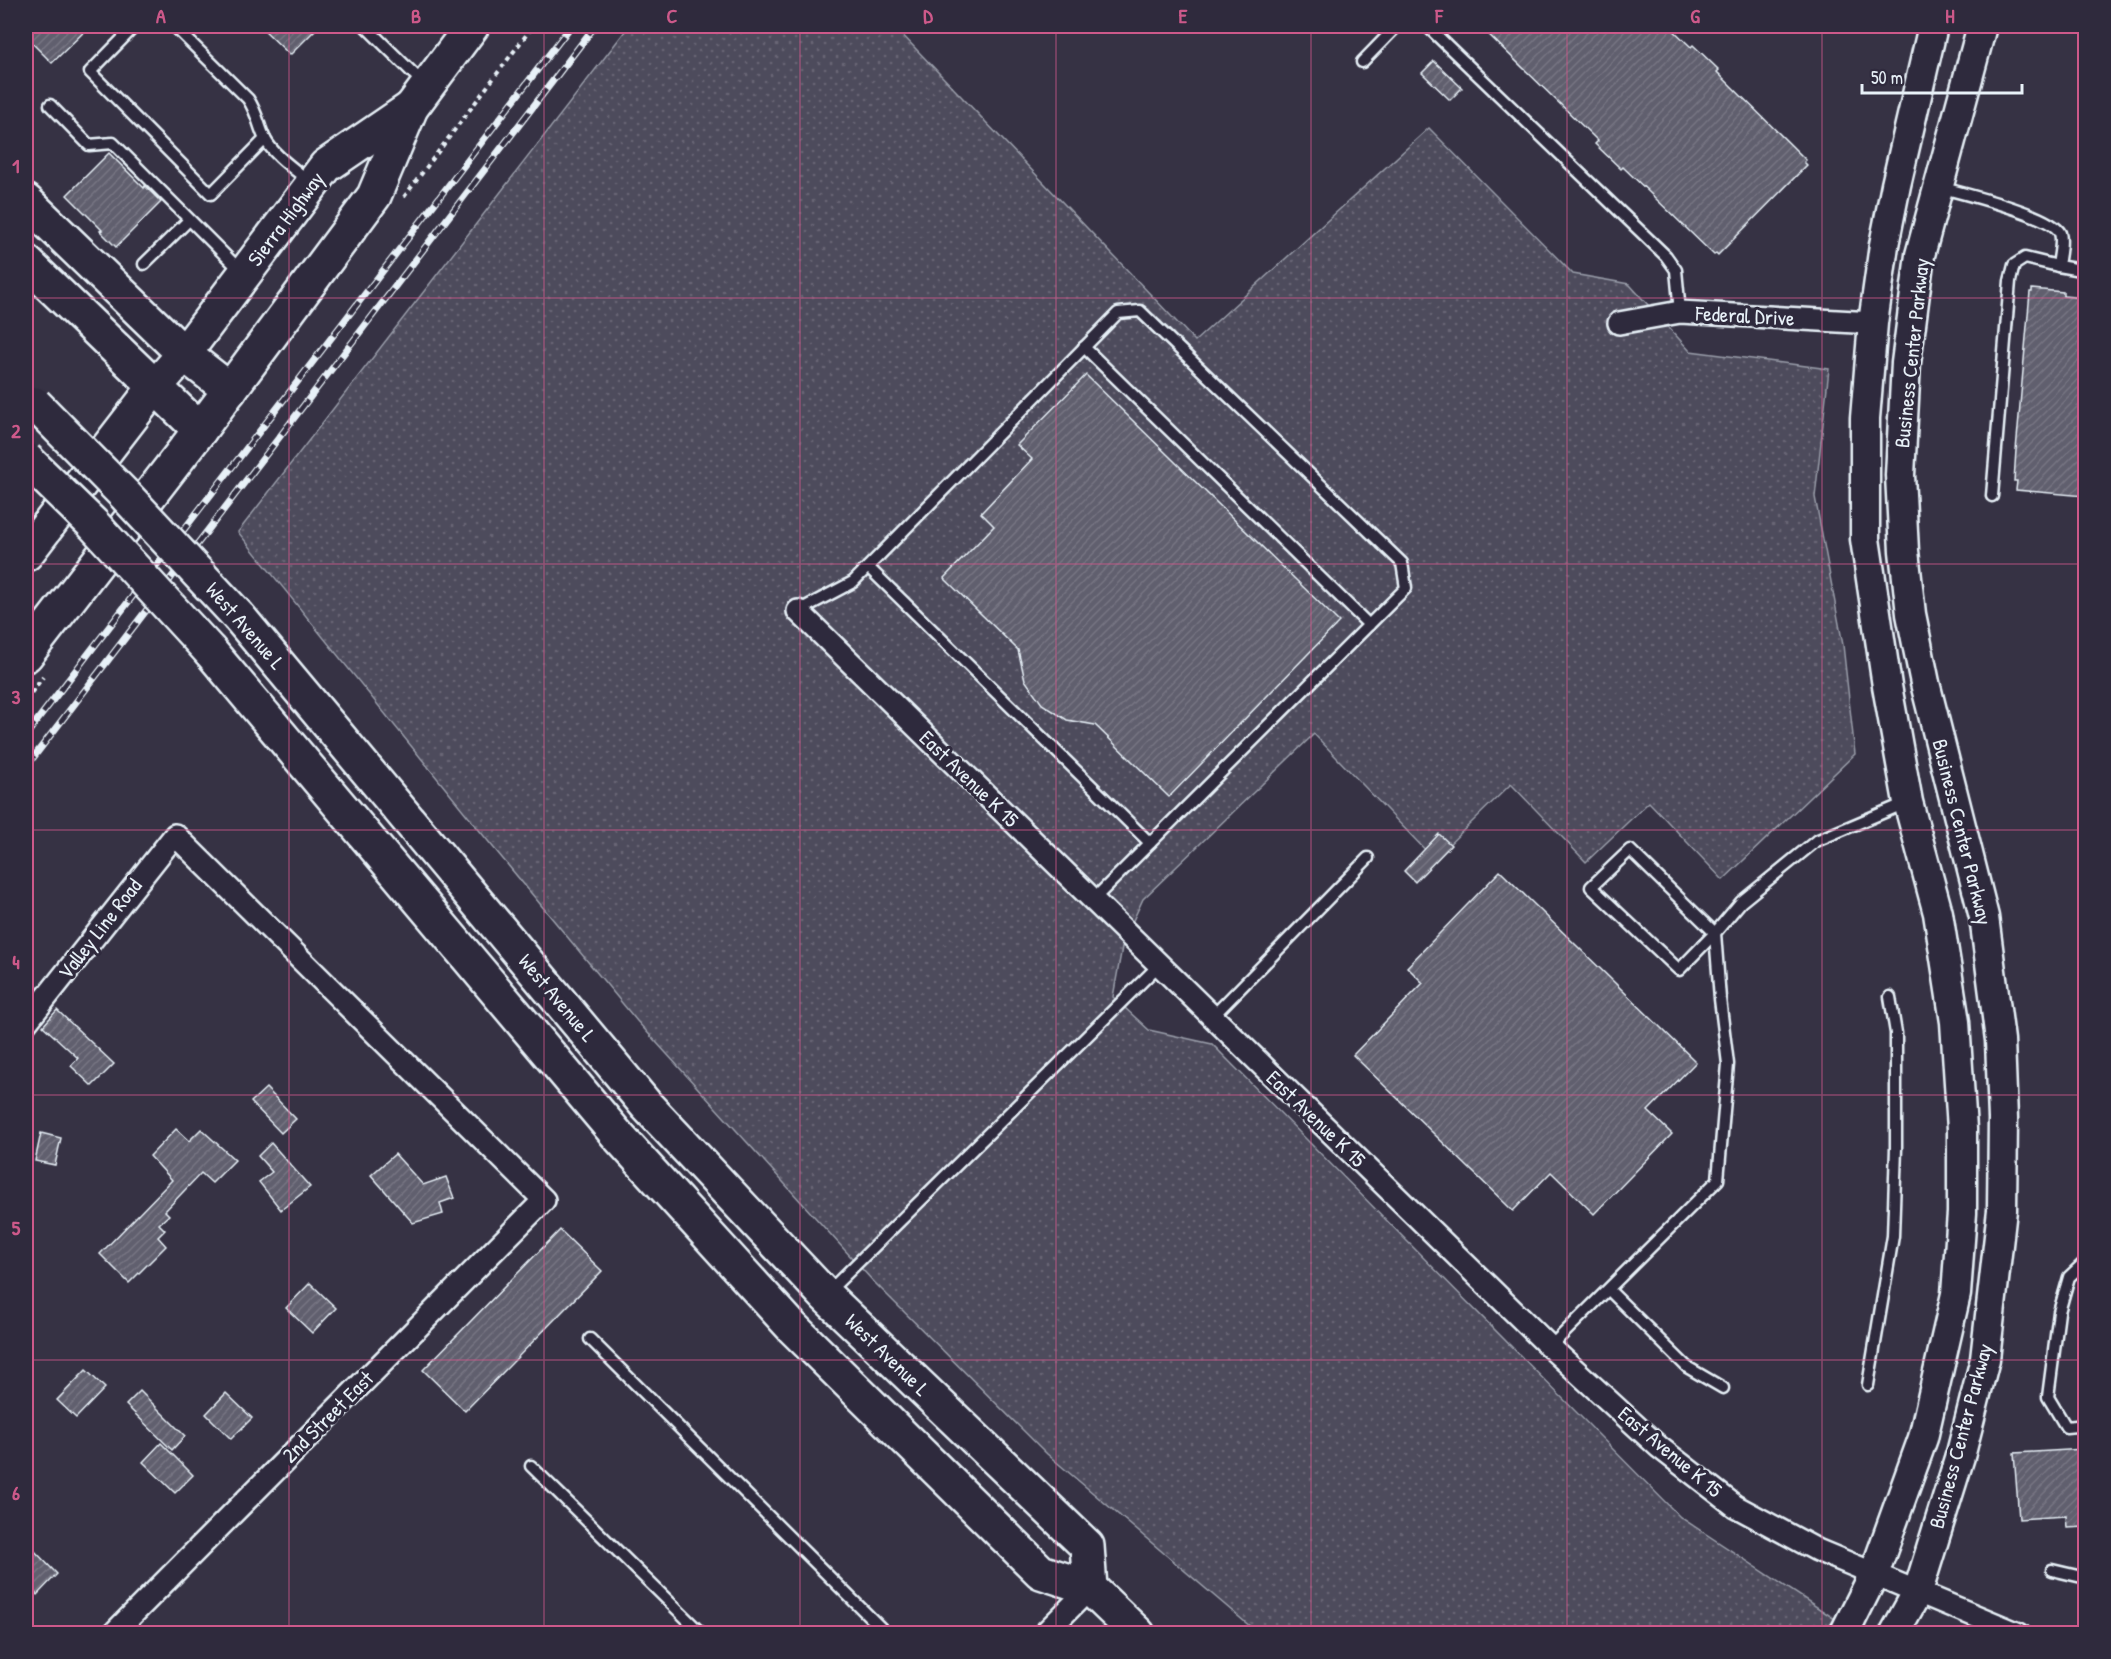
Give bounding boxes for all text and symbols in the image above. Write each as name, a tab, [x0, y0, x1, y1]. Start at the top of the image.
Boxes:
text: A	[156, 2, 166, 29]
text: B	[411, 2, 421, 29]
text: C	[667, 2, 678, 29]
text: D	[923, 2, 933, 29]
text: E	[1179, 2, 1188, 29]
text: F	[1434, 2, 1444, 29]
text: G	[1690, 2, 1700, 29]
text: H	[1945, 2, 1955, 29]
scale bar	[1862, 57, 2022, 95]
text: 50 m	[1871, 65, 1903, 90]
text: 1	[12, 152, 20, 179]
street label: Sierra Highway	[240, 165, 331, 272]
street label: Business Center Parkway	[1887, 257, 1936, 449]
street label: Federal Drive	[1694, 298, 1795, 333]
text: 2	[11, 417, 21, 444]
street label: West Avenue L	[199, 576, 292, 676]
text: 3	[12, 683, 21, 710]
street label: East Avenue K 15	[913, 724, 1026, 834]
street label: Business Center Parkway	[1925, 736, 2000, 928]
street label: Valley Line Road	[51, 872, 148, 985]
street label: West Avenue L	[512, 947, 603, 1048]
text: 4	[12, 948, 20, 975]
street label: East Avenue K 15	[1260, 1064, 1373, 1174]
text: 5	[12, 1214, 21, 1241]
street label: West Avenue L	[839, 1307, 936, 1402]
street label: Business Center Parkway	[1922, 1340, 1999, 1532]
street label: 2nd Street East	[275, 1364, 380, 1469]
street label: East Avenue K 15	[1612, 1399, 1729, 1504]
text: 6	[12, 1479, 20, 1506]

